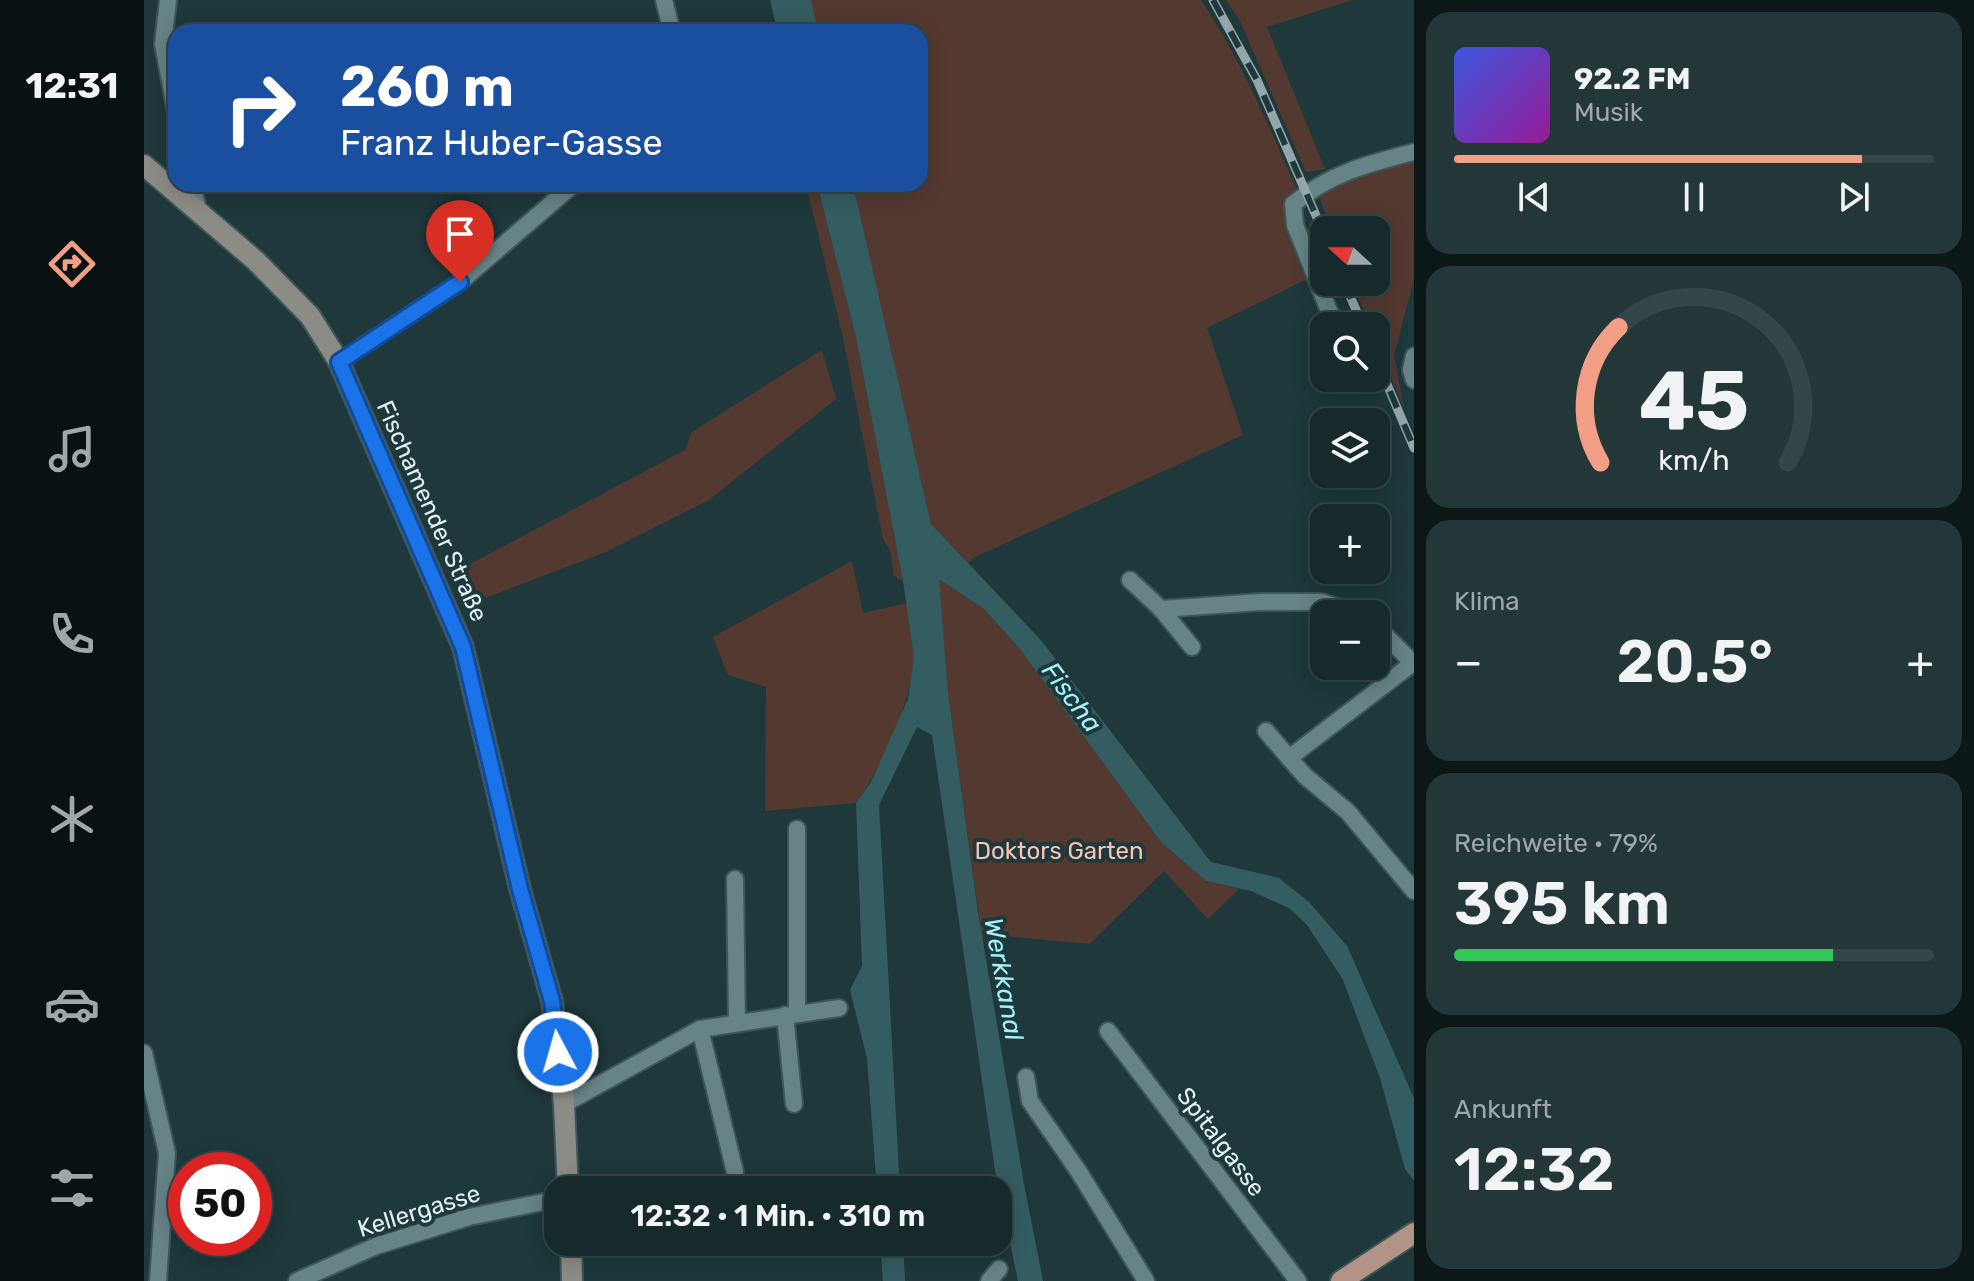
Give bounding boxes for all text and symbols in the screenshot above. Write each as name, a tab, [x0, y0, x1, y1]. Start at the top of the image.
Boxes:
text: 260 m	[340, 54, 514, 120]
icon: right	[208, 56, 312, 160]
text: 92.2 FM	[1574, 61, 1691, 97]
text: 12:31	[26, 64, 118, 107]
text: Musik	[1574, 97, 1643, 128]
text: Franz Huber-Gasse	[340, 121, 663, 164]
icon: previous	[1512, 175, 1556, 219]
icon: pause	[1672, 175, 1716, 219]
icon: next	[1832, 175, 1876, 219]
pin	[426, 200, 494, 282]
icon: arrive	[438, 212, 482, 256]
north arrow	[1310, 216, 1390, 296]
map controls	[1310, 216, 1390, 680]
icon: directions	[44, 236, 100, 292]
button: search	[1310, 312, 1390, 392]
text: 45	[1639, 350, 1749, 449]
street label: Fischamender Straße	[371, 396, 493, 626]
button: layers	[1310, 408, 1390, 488]
icon: music	[44, 421, 100, 477]
text: km/h	[1658, 443, 1730, 477]
button: +	[1310, 504, 1390, 584]
text: Klima	[1454, 586, 1520, 617]
button: −	[1310, 600, 1390, 680]
icon: phone	[44, 606, 100, 662]
text: 20.5°	[1616, 626, 1773, 697]
text: −	[1454, 636, 1483, 688]
text: +	[1907, 636, 1934, 688]
water label: Fischa	[1035, 656, 1108, 739]
icon: climate	[44, 791, 100, 847]
text: Reichweite · 79%	[1454, 828, 1658, 859]
park label: Doktors Garten	[974, 837, 1144, 865]
text: 395 km	[1454, 868, 1670, 939]
water label: Werkkanal	[977, 915, 1030, 1044]
icon: car	[44, 976, 100, 1032]
position arrow	[516, 1010, 600, 1094]
street label: Spitalgasse	[1171, 1082, 1271, 1202]
text: Ankunft	[1454, 1094, 1552, 1125]
text: 12:32	[1454, 1134, 1614, 1205]
speed limit sign: 50	[168, 1152, 272, 1256]
icon: filters	[44, 1160, 100, 1216]
street label: Kellergasse	[354, 1179, 484, 1243]
text: 12:32 · 1 Min. · 310 m	[631, 1198, 925, 1234]

